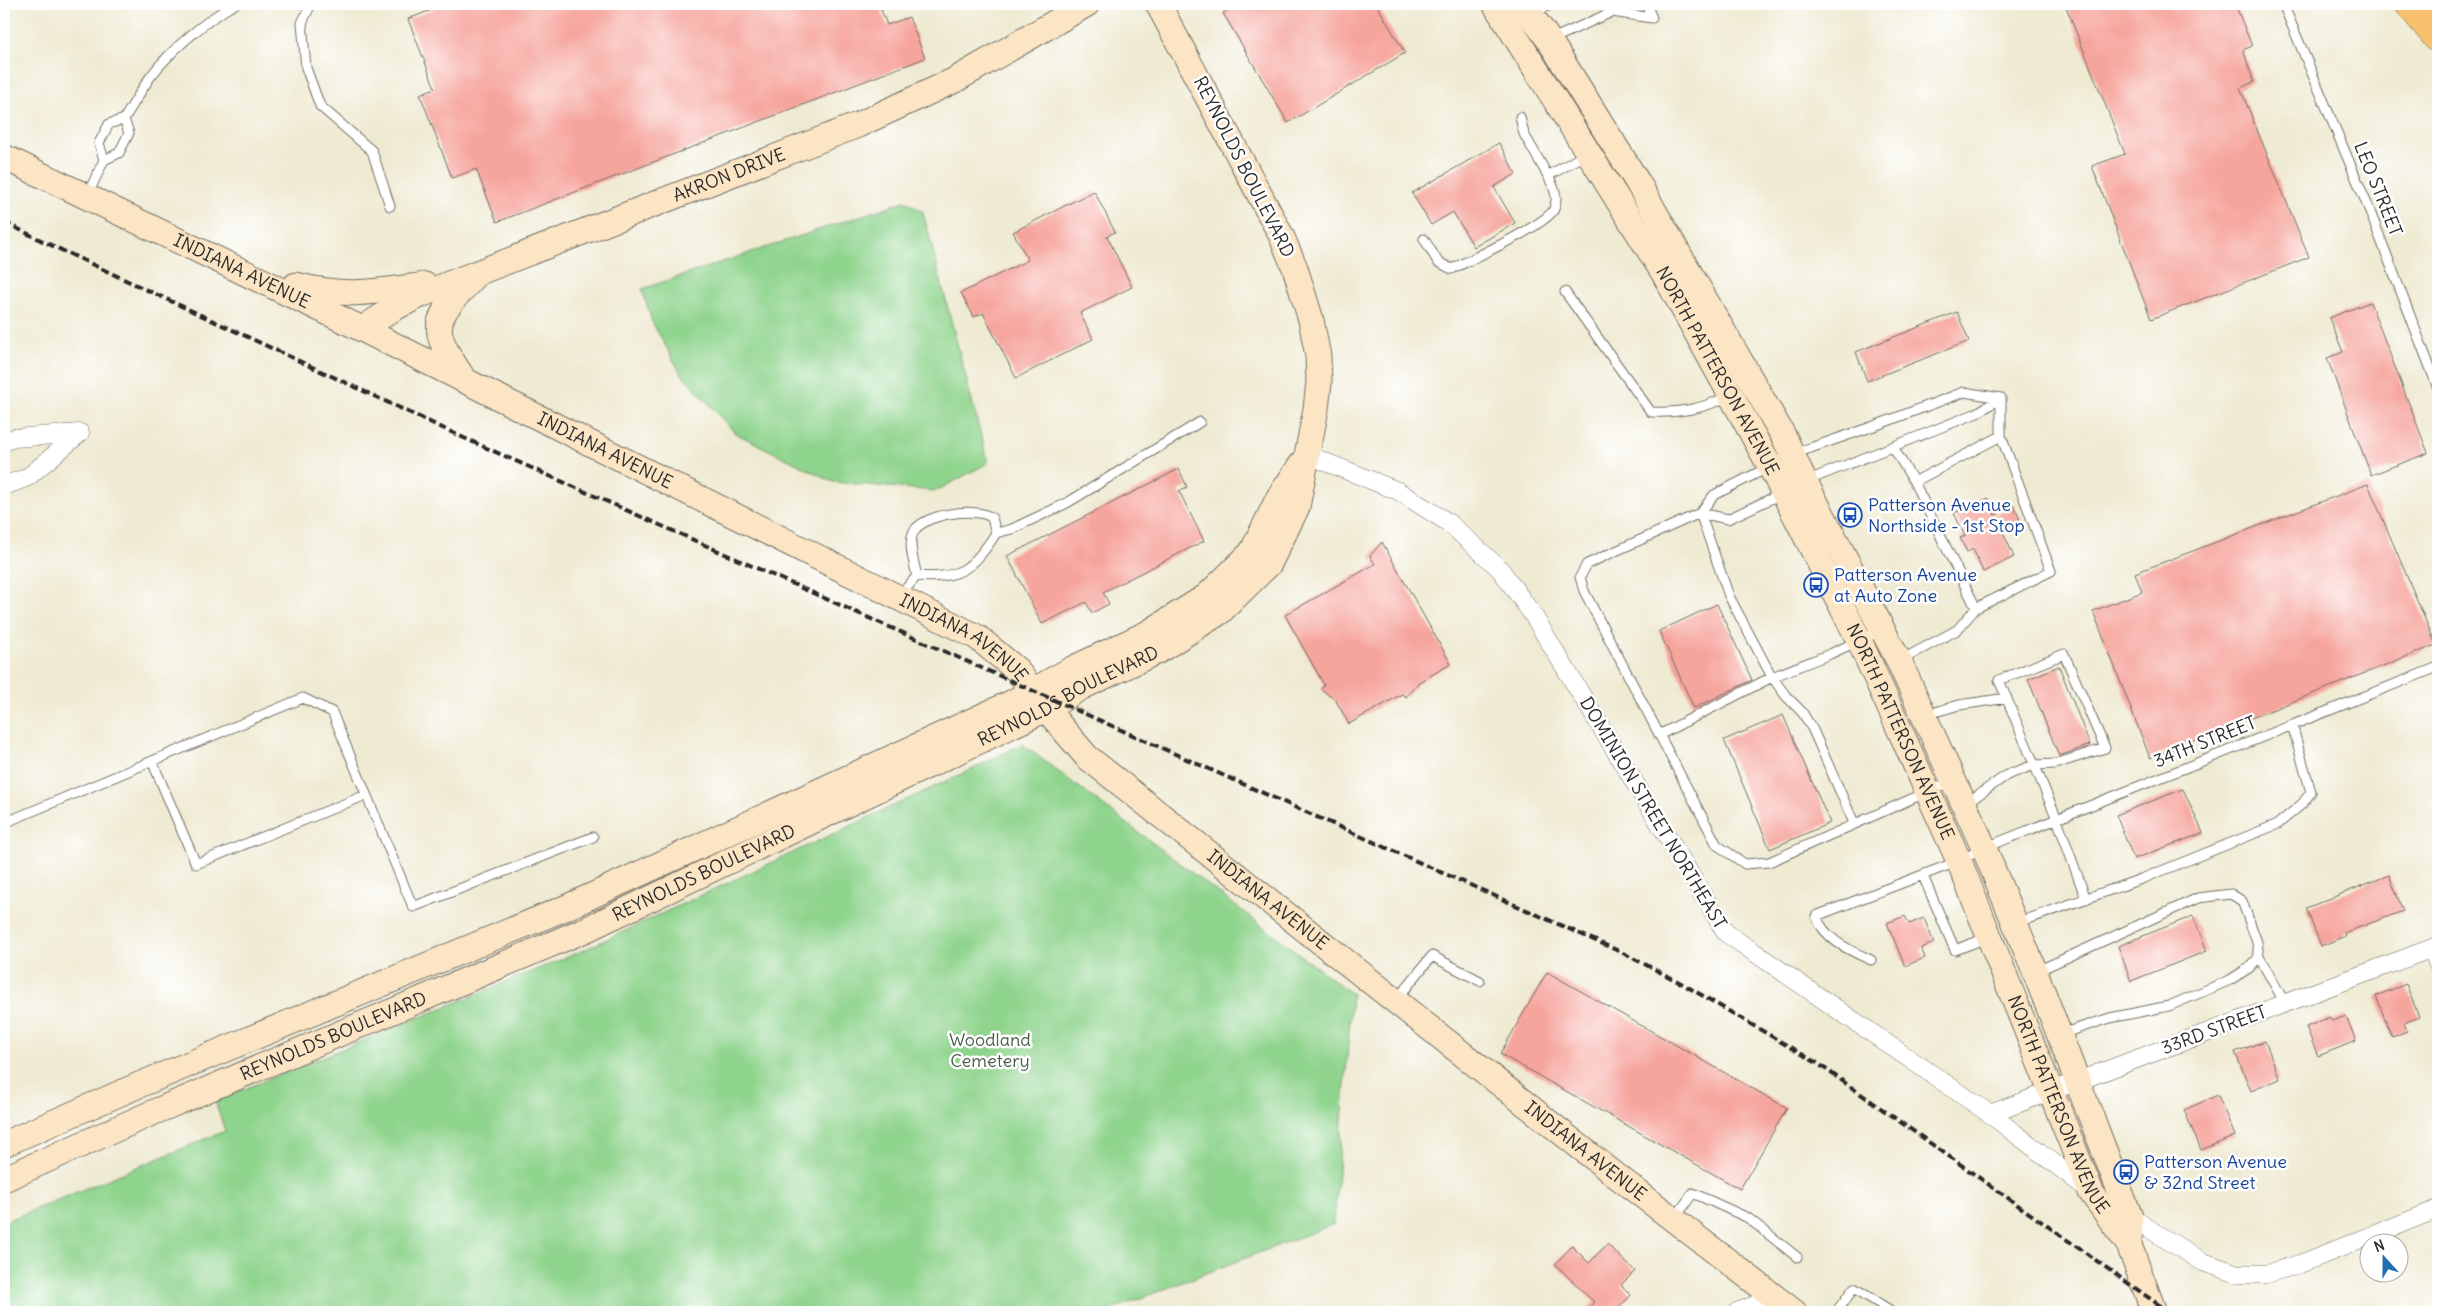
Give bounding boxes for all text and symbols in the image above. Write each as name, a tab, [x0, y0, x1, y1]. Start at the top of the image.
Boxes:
street label: REYNOLDS BOULEVARD	[1189, 72, 1300, 261]
street label: LEO STREET	[2349, 138, 2408, 239]
street label: AKRON DRIVE	[670, 142, 789, 207]
street label: INDIANA AVENUE	[170, 228, 314, 313]
street label: NORTH PATTERSON AVENUE	[1651, 262, 1785, 479]
street label: INDIANA AVENUE	[534, 407, 677, 494]
place label: Patterson Avenue Northside - 1st Stop	[1868, 493, 2025, 537]
bus stop icon: Patterson Avenue Northside - 1st Stop	[1837, 502, 1863, 528]
place label: Patterson Avenue at Auto Zone	[1834, 563, 1977, 607]
bus stop icon: Patterson Avenue at Auto Zone	[1803, 572, 1829, 598]
street label: INDIANA AVENUE	[896, 588, 1033, 686]
street label: NORTH PATTERSON AVENUE	[1842, 620, 1960, 843]
street label: REYNOLDS BOULEVARD	[974, 640, 1162, 751]
street label: DOMINION STREET NORTHEAST	[1575, 692, 1732, 933]
street label: 34TH STREET	[2150, 711, 2259, 772]
street label: REYNOLDS BOULEVARD	[608, 819, 799, 926]
street label: INDIANA AVENUE	[1203, 844, 1333, 955]
street label: REYNOLDS BOULEVARD	[237, 986, 430, 1085]
street label: NORTH PATTERSON AVENUE	[2003, 992, 2115, 1218]
street label: 33RD STREET	[2158, 1000, 2270, 1059]
park label: Woodland Cemetery	[949, 1028, 1031, 1072]
street label: INDIANA AVENUE	[1520, 1096, 1651, 1206]
place label: Patterson Avenue & 32nd Street	[2144, 1150, 2287, 1194]
bus stop icon: Patterson Avenue & 32nd Street	[2113, 1159, 2139, 1185]
north arrow	[2360, 1234, 2410, 1284]
text: N	[2372, 1236, 2387, 1256]

